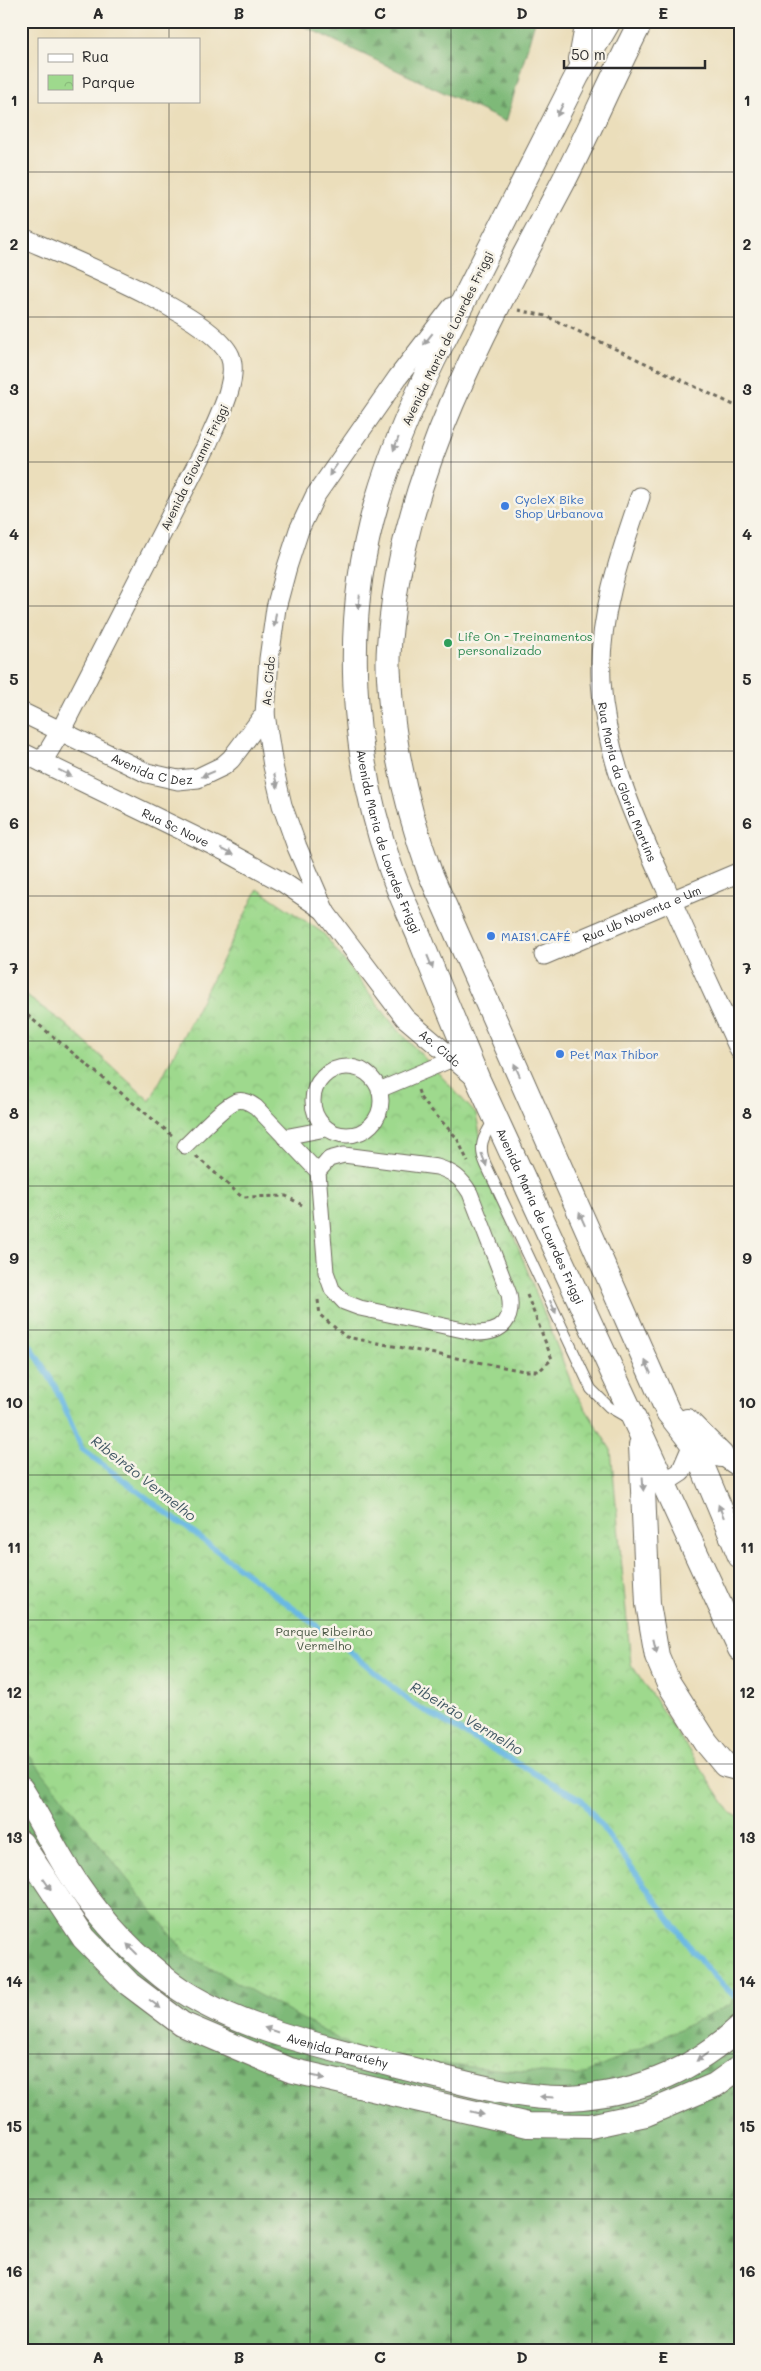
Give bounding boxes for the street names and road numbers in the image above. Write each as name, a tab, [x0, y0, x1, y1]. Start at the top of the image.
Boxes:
street label: Avenida Maria de Lourdes Friggi	[398, 248, 496, 428]
street label: Avenida Giovanni Friggi	[156, 401, 232, 533]
street label: Ac. Cidc	[258, 656, 278, 706]
street label: Rua Maria da Gloria Martins	[595, 701, 661, 864]
street label: Avenida Maria de Lourdes Friggi	[354, 748, 425, 936]
street label: Avenida C Dez	[109, 749, 194, 788]
street label: Rua Sc Nove	[139, 804, 212, 850]
street label: Rua Ub Noventa e Um	[580, 882, 703, 946]
street label: Ac. Cidc	[416, 1026, 464, 1070]
street label: Avenida Maria de Lourdes Friggi	[493, 1125, 588, 1307]
street label: Avenida Paratehy	[285, 2029, 390, 2071]

